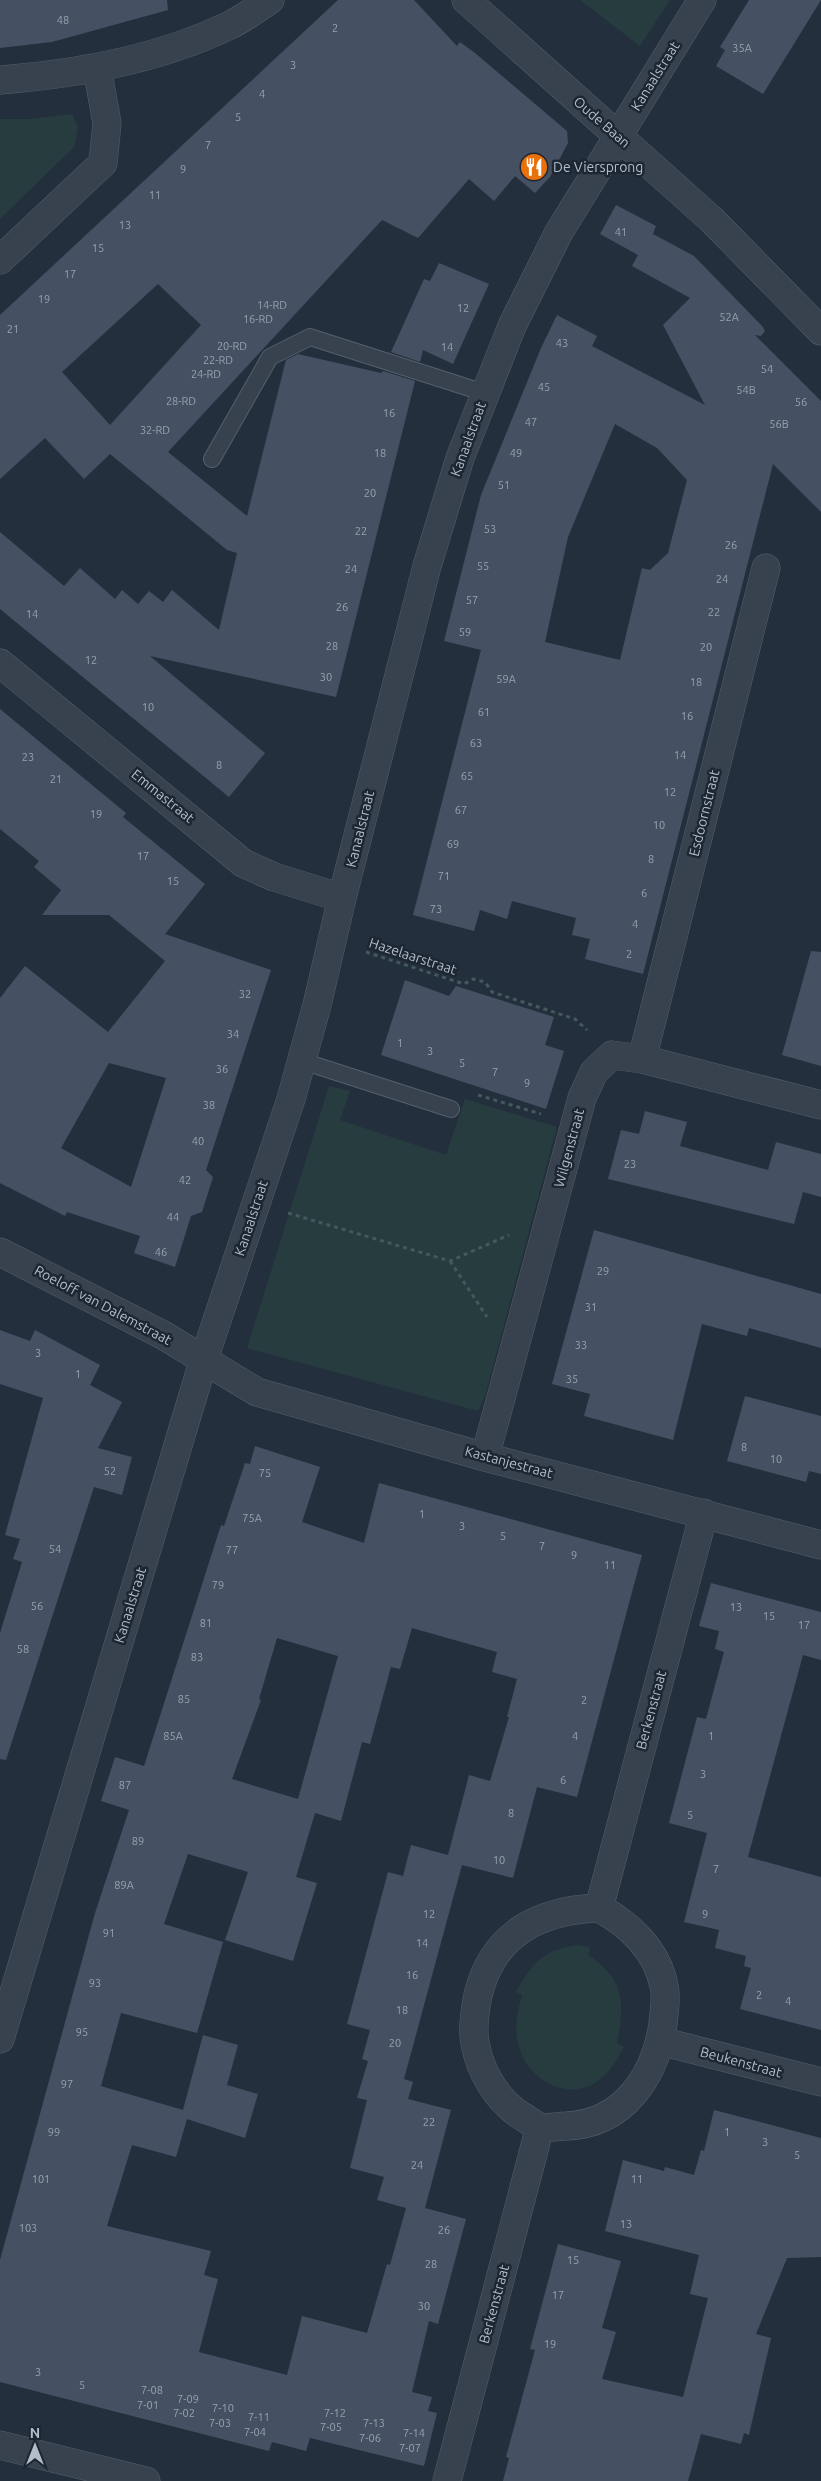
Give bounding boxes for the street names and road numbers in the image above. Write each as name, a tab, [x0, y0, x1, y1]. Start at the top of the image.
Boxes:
street label: Kanaalstraat	[627, 38, 683, 114]
street label: Oude Baan	[571, 93, 633, 151]
street label: Kanaalstraat	[447, 399, 489, 479]
street label: Emmastraat	[128, 766, 198, 826]
street label: Esdoornstraat	[686, 768, 723, 858]
street label: Kanaalstraat	[343, 788, 377, 869]
street label: Hazelaarstraat	[367, 934, 459, 978]
street label: Wilgenstraat	[551, 1106, 587, 1189]
street label: Kanaalstraat	[231, 1178, 271, 1258]
street label: Roeloff van Dalemstraat	[32, 1262, 175, 1348]
street label: Kastanjestraat	[463, 1443, 555, 1482]
street label: Kanaalstraat	[111, 1565, 149, 1645]
street label: Berkenstraat	[633, 1668, 669, 1751]
street label: Beukenstraat	[698, 2043, 784, 2081]
street label: Berkenstraat	[476, 2262, 512, 2345]

